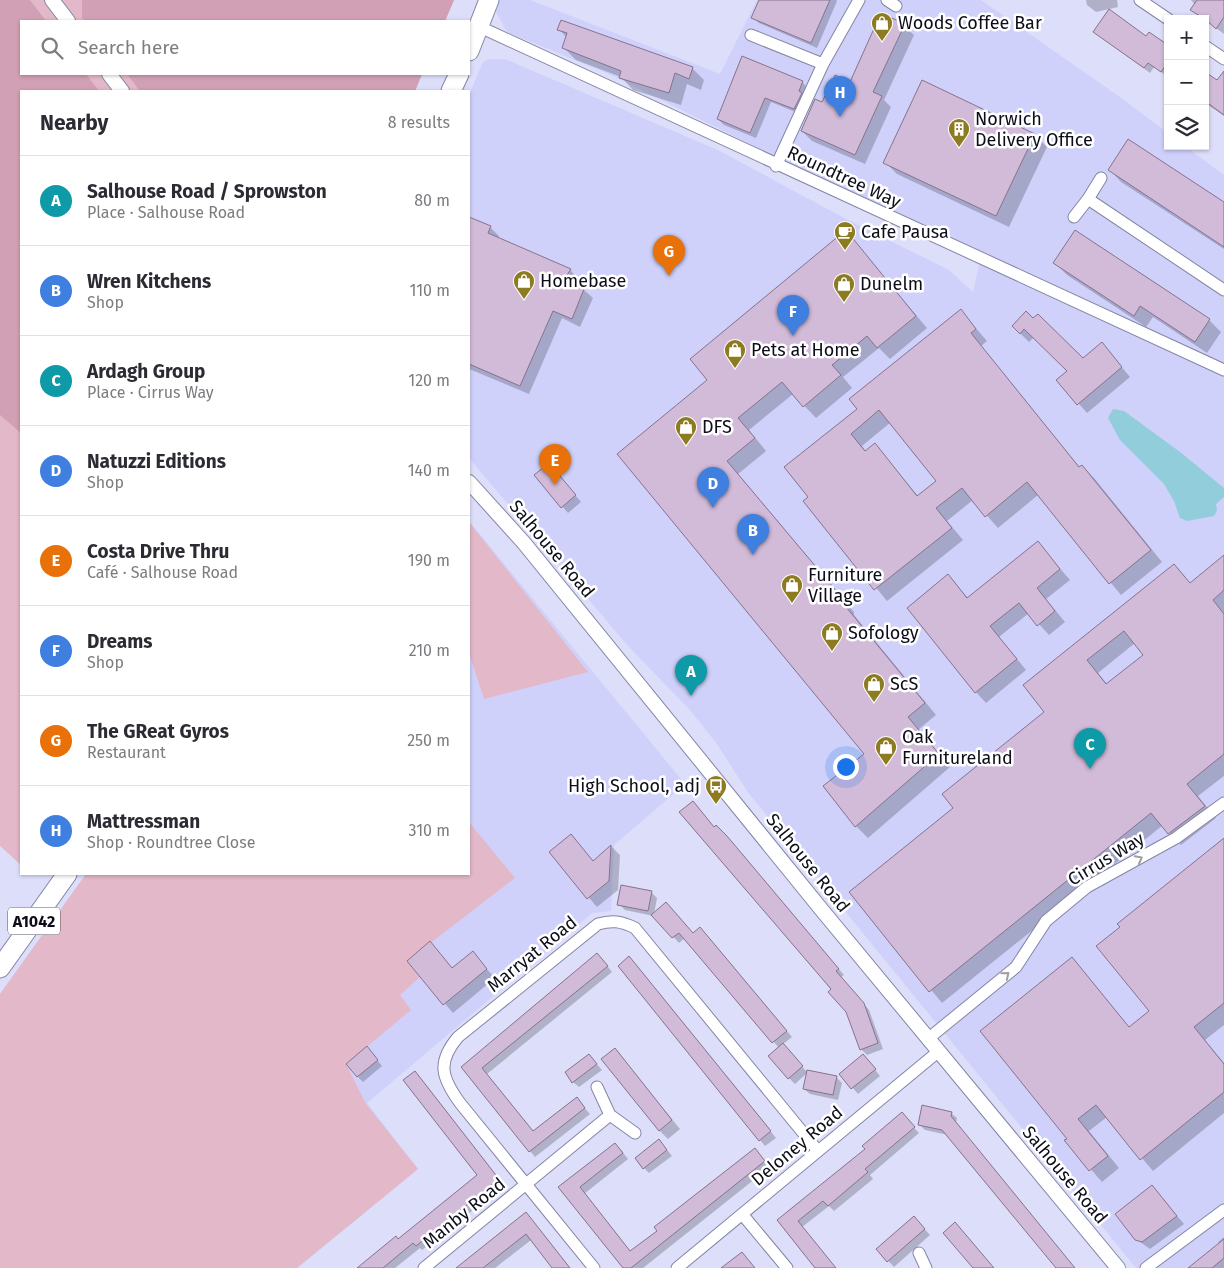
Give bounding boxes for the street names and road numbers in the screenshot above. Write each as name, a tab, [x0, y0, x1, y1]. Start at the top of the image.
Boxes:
street label: Roundtree Way	[784, 141, 904, 213]
street label: Salhouse Road	[505, 496, 599, 602]
street label: Salhouse Road	[761, 809, 855, 917]
street label: Cirrus Way	[1064, 828, 1148, 890]
road number: A1042	[8, 908, 60, 934]
street label: Marryat Road	[483, 911, 581, 997]
street label: Deloney Road	[747, 1101, 847, 1191]
street label: Salhouse Road	[1018, 1122, 1112, 1228]
street label: Manby Road	[418, 1173, 510, 1253]

